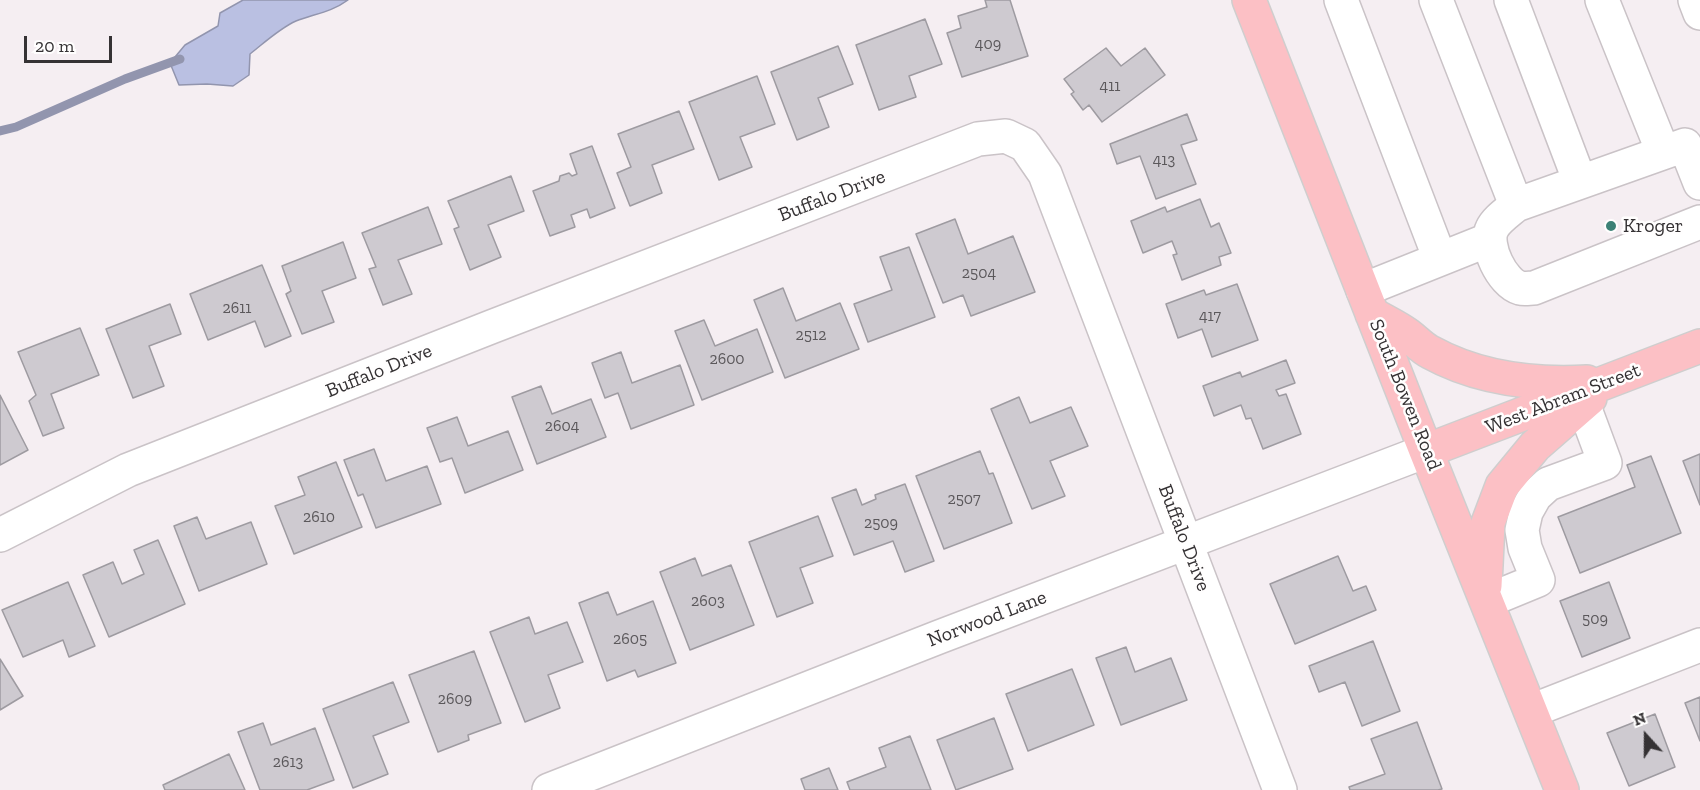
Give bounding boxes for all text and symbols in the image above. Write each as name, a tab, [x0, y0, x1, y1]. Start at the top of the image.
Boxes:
scale bar	[27, 24, 116, 62]
house number: 409	[975, 34, 1001, 54]
text: 20 m	[35, 35, 74, 57]
house number: 411	[1100, 76, 1120, 96]
house number: 413	[1153, 150, 1175, 170]
street label: Buffalo Drive	[775, 165, 889, 227]
place label: Kroger	[1623, 214, 1683, 238]
marker: Kroger	[1604, 219, 1618, 233]
house number: 2504	[962, 263, 996, 283]
house number: 2611	[222, 298, 252, 318]
house number: 417	[1199, 306, 1221, 326]
street label: South Bowen Road	[1364, 316, 1446, 474]
house number: 2512	[796, 325, 826, 345]
street label: Buffalo Drive	[322, 339, 436, 403]
house number: 2600	[709, 349, 745, 369]
street label: West Abram Street	[1482, 358, 1644, 440]
house number: 2604	[545, 416, 579, 436]
street label: Buffalo Drive	[1153, 481, 1215, 595]
house number: 2507	[947, 489, 981, 509]
house number: 2610	[303, 507, 335, 527]
house number: 2509	[864, 513, 898, 533]
street label: Norwood Lane	[924, 585, 1050, 653]
house number: 2603	[691, 591, 725, 611]
house number: 509	[1582, 609, 1608, 629]
house number: 2605	[613, 629, 647, 649]
house number: 2609	[438, 689, 472, 709]
north arrow	[1616, 706, 1676, 766]
text: N	[1630, 708, 1648, 730]
house number: 2613	[273, 752, 303, 772]

